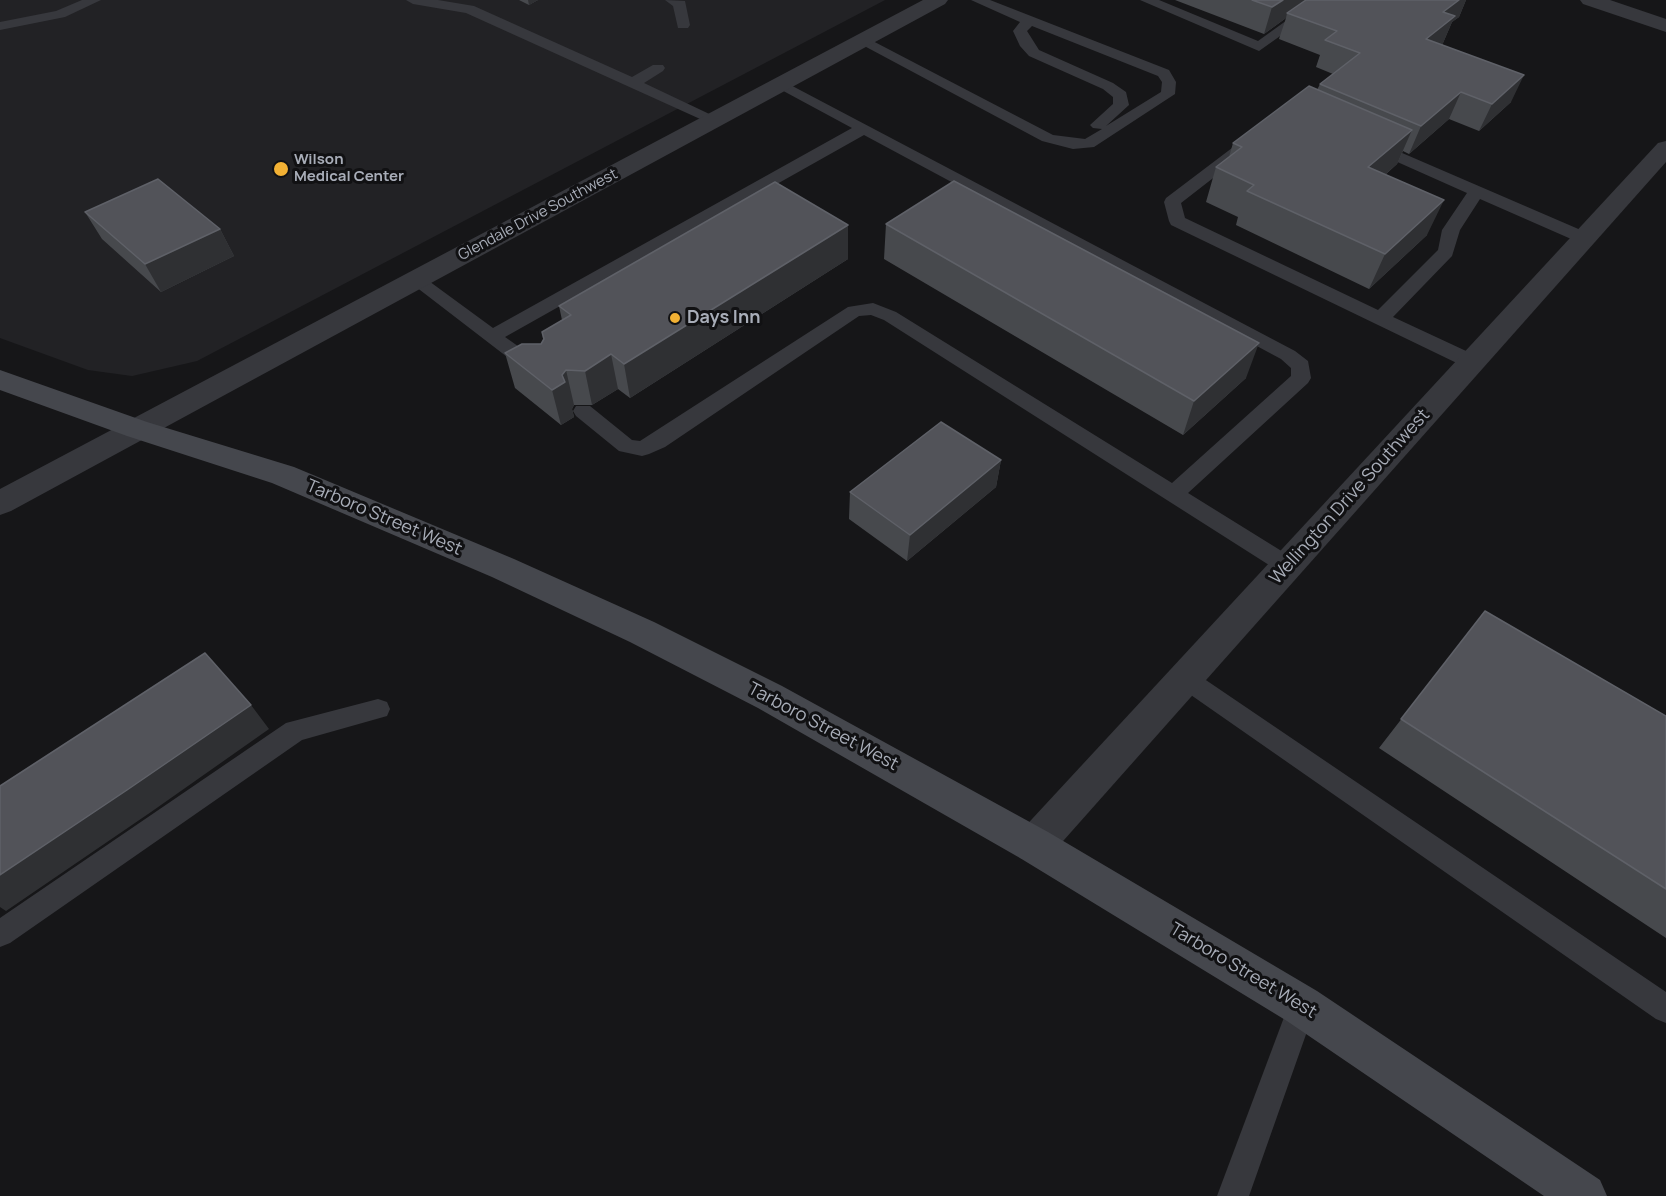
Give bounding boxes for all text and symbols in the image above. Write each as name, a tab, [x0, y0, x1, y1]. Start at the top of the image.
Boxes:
place label: Wilson Medical Center	[294, 151, 404, 186]
marker: Wilson Medical Center	[272, 160, 290, 178]
street label: Glendale Drive Southwest	[455, 165, 621, 265]
place label: Days Inn	[687, 307, 760, 329]
marker: Days Inn	[668, 311, 682, 325]
street label: Wellington Drive Southwest	[1265, 405, 1435, 589]
street label: Tarboro Street West	[303, 475, 465, 561]
street label: Tarboro Street West	[744, 678, 902, 776]
street label: Tarboro Street West	[1166, 919, 1320, 1023]

